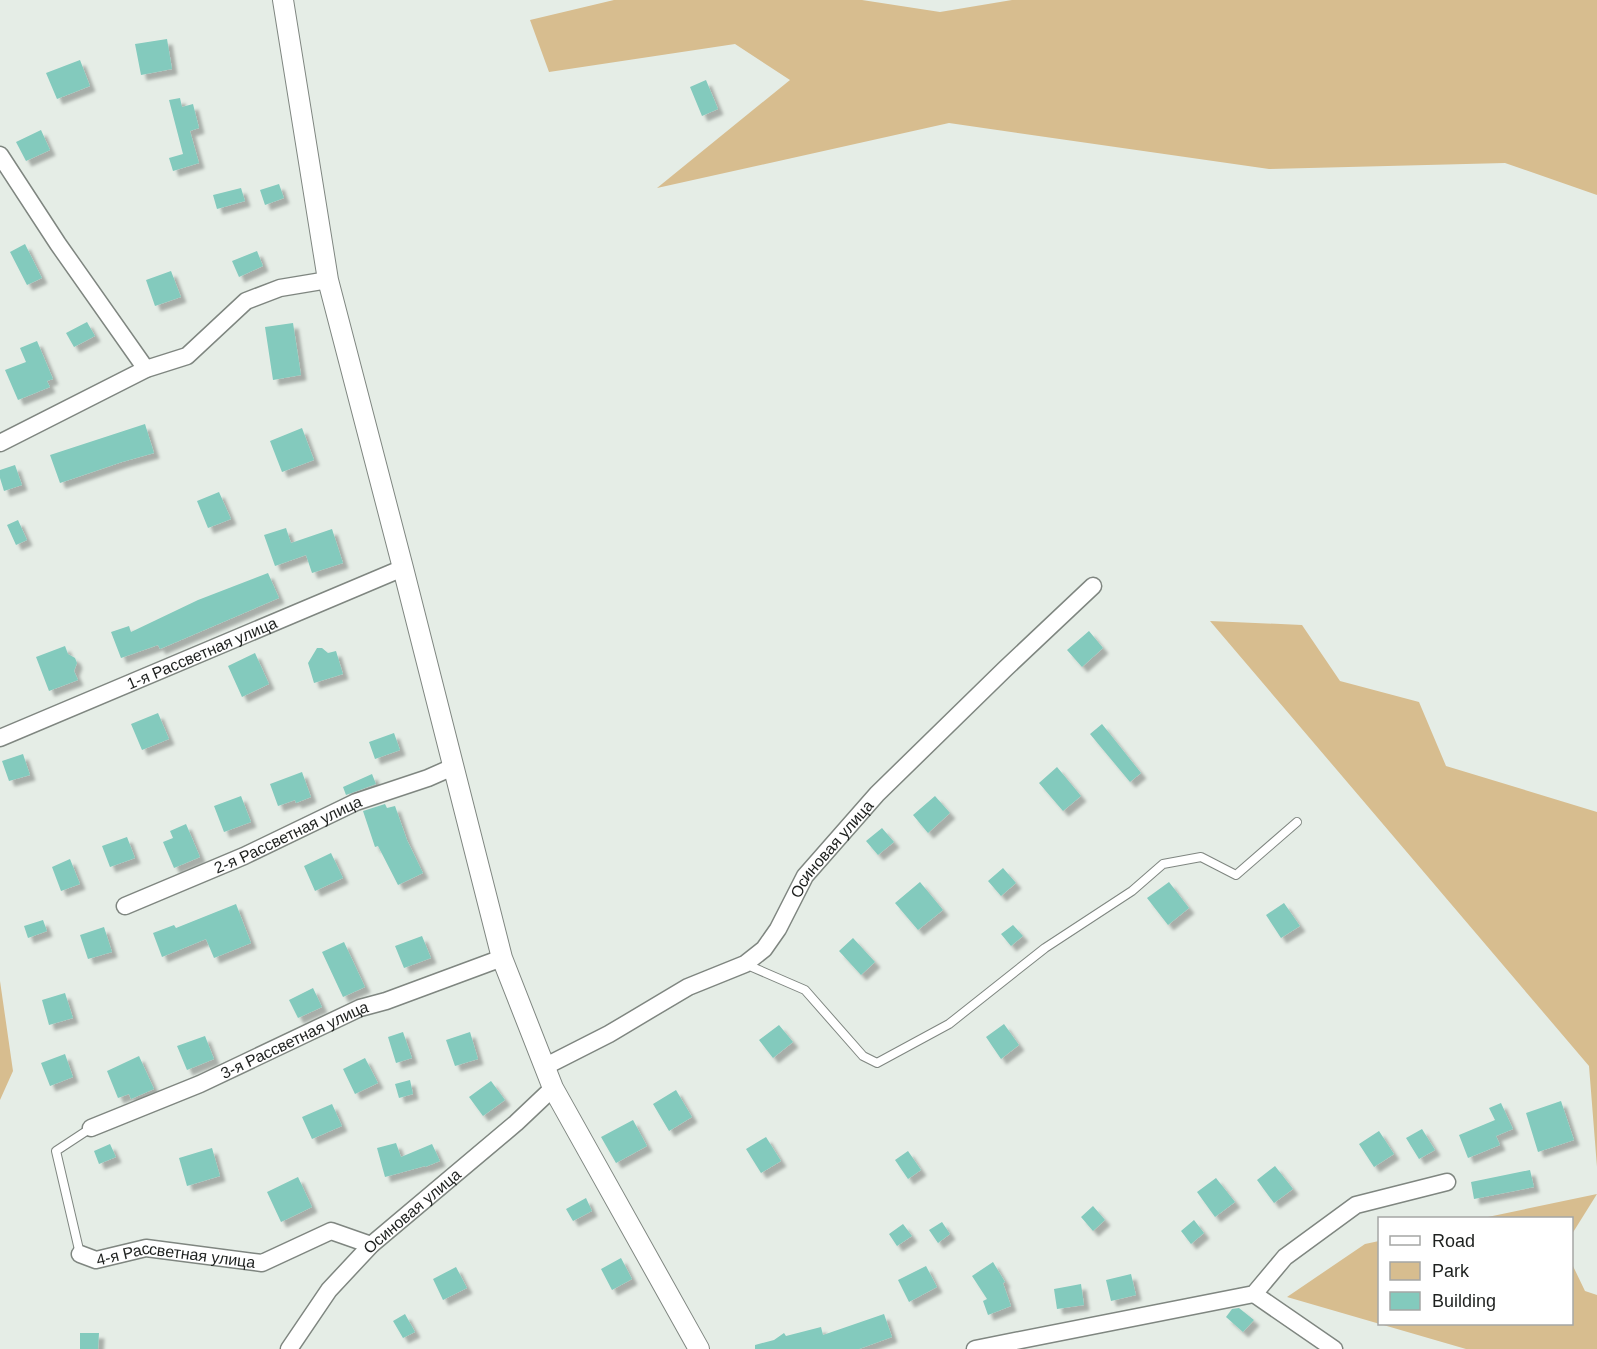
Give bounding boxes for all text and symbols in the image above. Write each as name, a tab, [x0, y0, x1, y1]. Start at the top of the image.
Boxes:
street label: 1-я Рассветная улица	[124, 614, 280, 693]
street label: 2-я Рассветная улица	[212, 793, 364, 877]
street label: Осиновая улица	[787, 797, 877, 901]
street label: 3-я Рассветная улица	[218, 998, 370, 1082]
street label: Осиновая улица	[360, 1165, 464, 1257]
legend	[1378, 1217, 1573, 1325]
text: Road	[1432, 1231, 1475, 1251]
street label: 4-я Рассветная улица	[94, 1239, 256, 1271]
text: Park	[1432, 1261, 1470, 1281]
text: Building	[1432, 1291, 1496, 1311]

